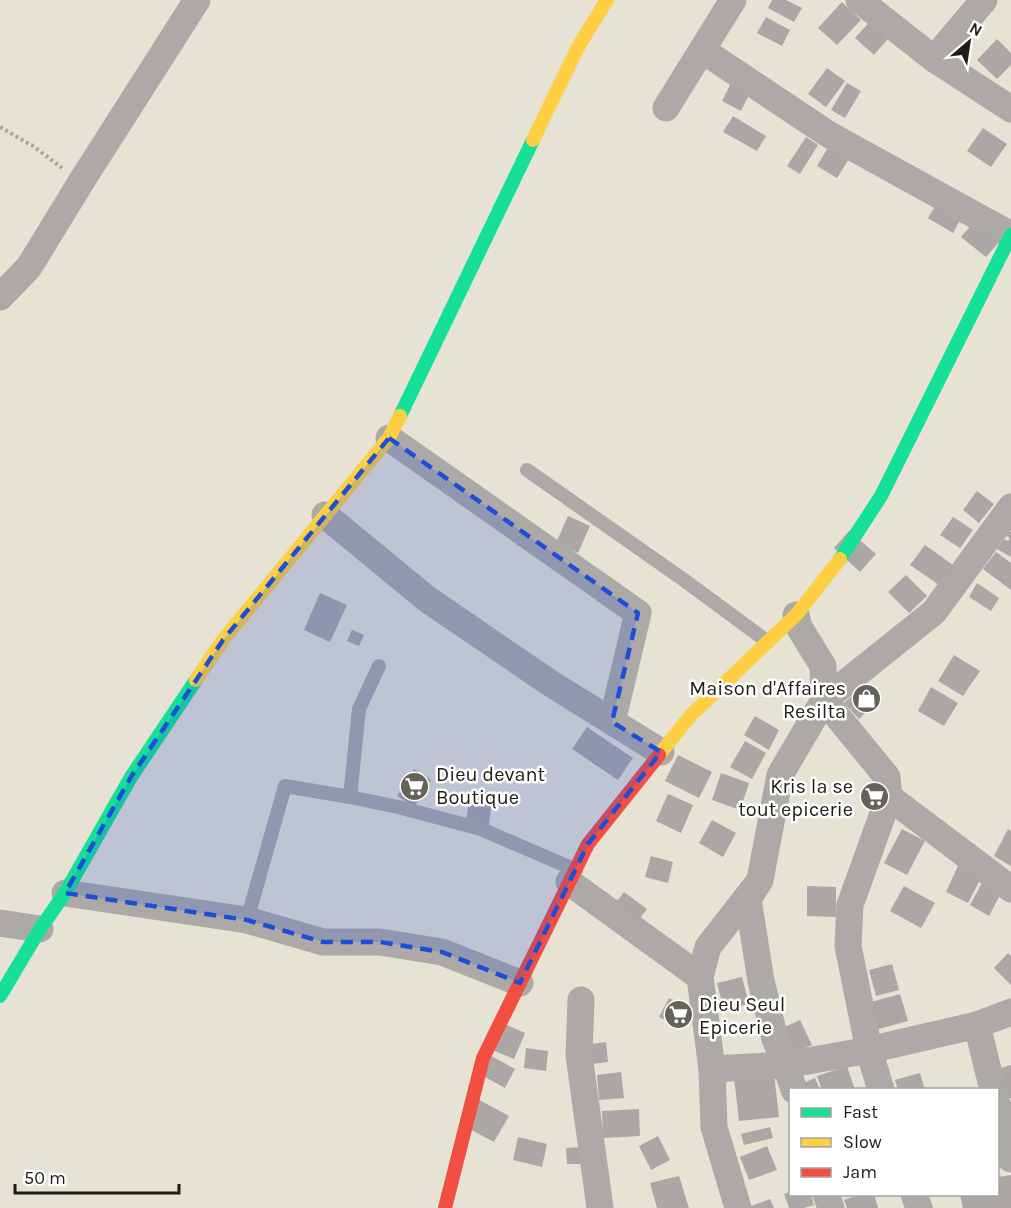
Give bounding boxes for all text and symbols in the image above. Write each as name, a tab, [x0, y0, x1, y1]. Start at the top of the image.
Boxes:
north arrow	[939, 12, 999, 72]
text: N	[966, 18, 986, 40]
place label: Maison d'Affaires Resilta	[689, 677, 846, 723]
shop icon: Maison d'Affaires Resilta	[851, 683, 883, 715]
place label: Dieu devant Boutique	[436, 763, 546, 809]
supermarket icon: Dieu devant Boutique	[399, 770, 431, 802]
place label: Kris la se tout epicerie	[738, 775, 853, 821]
supermarket icon: Kris la se tout epicerie	[858, 781, 890, 813]
place label: Dieu Seul Epicerie	[699, 993, 785, 1039]
supermarket icon: Dieu Seul Epicerie	[662, 999, 694, 1031]
legend	[789, 1088, 999, 1196]
text: Fast	[843, 1101, 878, 1123]
text: Slow	[843, 1131, 882, 1153]
scale bar	[15, 1157, 178, 1195]
text: Jam	[843, 1161, 877, 1183]
text: 50 m	[24, 1167, 66, 1189]

